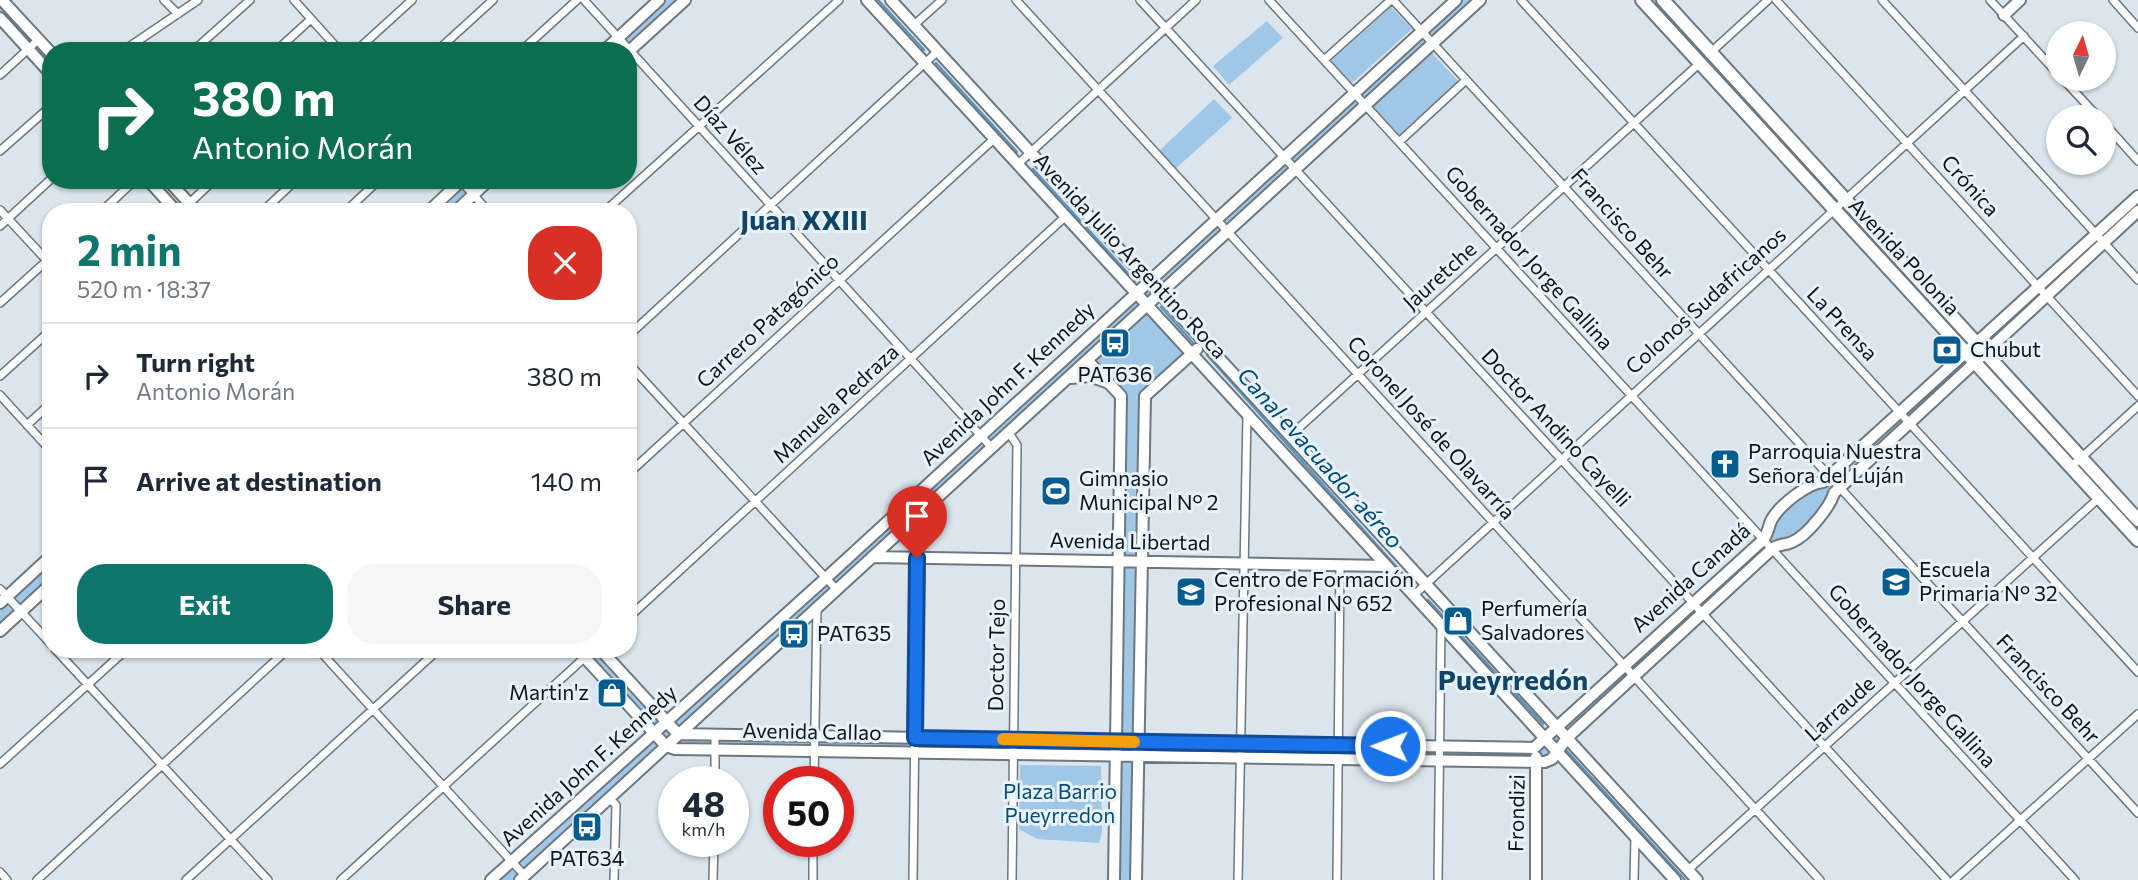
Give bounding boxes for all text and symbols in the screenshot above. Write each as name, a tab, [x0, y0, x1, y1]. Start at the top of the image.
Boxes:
north arrow	[2046, 21, 2116, 91]
map controls	[2046, 21, 2116, 175]
text: 380 m	[192, 66, 336, 126]
icon: right	[77, 70, 168, 161]
street label: Díaz Vélez	[689, 90, 773, 178]
button: search	[2046, 105, 2116, 175]
text: Antonio Morán	[192, 126, 413, 166]
street label: Avenida Julio Argentino Roca	[1029, 147, 1233, 363]
street label: Crónica	[1937, 149, 2005, 221]
street label: Gobernador Jorge Gallina	[1441, 160, 1619, 354]
street label: Francisco Behr	[1567, 163, 1679, 283]
street label: Avenida Polonia	[1844, 192, 1966, 320]
district label: Juan XXIII	[740, 202, 868, 236]
street label: Colonos Sudafricanos	[1620, 221, 1790, 379]
text: 2 min	[77, 223, 182, 275]
button: close	[528, 226, 602, 300]
street label: Jauretche	[1397, 236, 1481, 314]
street label: Carrero Patagónico	[691, 248, 843, 392]
text: 520 m · 18:37	[77, 275, 211, 303]
street label: La Prensa	[1803, 281, 1884, 365]
street label: Avenida John F. Kennedy	[915, 296, 1099, 470]
bus stop icon: PAT636	[1098, 326, 1132, 360]
street label: Coronel José de Olavarría	[1343, 330, 1521, 524]
bank icon: Chubut	[1930, 333, 1964, 367]
place label: Chubut	[1970, 336, 2041, 361]
street label: Manuela Pedraza	[767, 338, 903, 468]
street label: Doctor Andino Cayelli	[1477, 343, 1637, 511]
text: Turn right	[136, 346, 255, 377]
icon: right	[77, 357, 115, 395]
text: 380 m	[527, 360, 602, 391]
place label: PAT636	[1078, 361, 1152, 386]
water label: Canal evacuador aéreo	[1232, 361, 1410, 554]
text: Antonio Morán	[136, 377, 295, 405]
place label: Parroquia Nuestra Señora del Luján	[1748, 438, 1921, 487]
church icon: Parroquia Nuestra Señora del Luján	[1708, 447, 1742, 481]
icon: arrive	[77, 462, 115, 500]
text: Arrive at destination	[136, 465, 382, 496]
text: 140 m	[531, 465, 602, 496]
place label: Gimnasio Municipal N° 2	[1079, 465, 1218, 514]
sports icon: Gimnasio Municipal N° 2	[1039, 474, 1073, 508]
pin	[887, 486, 947, 558]
icon: arrive	[898, 497, 936, 535]
street label: Avenida Canadá	[1625, 517, 1755, 637]
street label: Avenida Libertad	[1049, 527, 1211, 554]
place label: Escuela Primaria N° 32	[1919, 556, 2058, 605]
button: Exit	[77, 564, 333, 644]
button: Share	[347, 564, 602, 644]
school or university icon: Escuela Primaria N° 32	[1879, 565, 1913, 599]
place label: Centro de Formación Profesional N° 652	[1214, 566, 1414, 615]
school or university icon: Centro de Formación Profesional N° 652	[1174, 575, 1208, 609]
street label: Gobernador Jorge Gallina	[1824, 578, 2002, 772]
place label: Perfumería Salvadores	[1481, 595, 1587, 644]
street label: Doctor Tejo	[982, 598, 1009, 712]
shop icon: Perfumería Salvadores	[1441, 604, 1475, 638]
bus stop icon: PAT635	[777, 617, 811, 651]
place label: PAT635	[817, 620, 891, 645]
street label: Francisco Behr	[1992, 628, 2106, 748]
district label: Pueyrredón	[1438, 662, 1588, 696]
street label: Larraude	[1799, 670, 1879, 746]
shop icon: Martin'z	[595, 676, 629, 710]
street label: Avenida John F. Kennedy	[495, 679, 681, 851]
place label: Martin'z	[509, 679, 589, 704]
position arrow	[1353, 709, 1427, 783]
street label: Avenida Callao	[742, 717, 882, 744]
speed limit sign: 50	[763, 766, 854, 857]
street label: Frondizi	[1502, 774, 1529, 852]
park label: Plaza Barrio Pueyrredon	[1003, 778, 1117, 827]
text: 48	[682, 781, 725, 824]
bus stop icon: PAT634	[570, 810, 604, 844]
text: km/h	[682, 818, 725, 840]
place label: PAT634	[550, 845, 625, 870]

